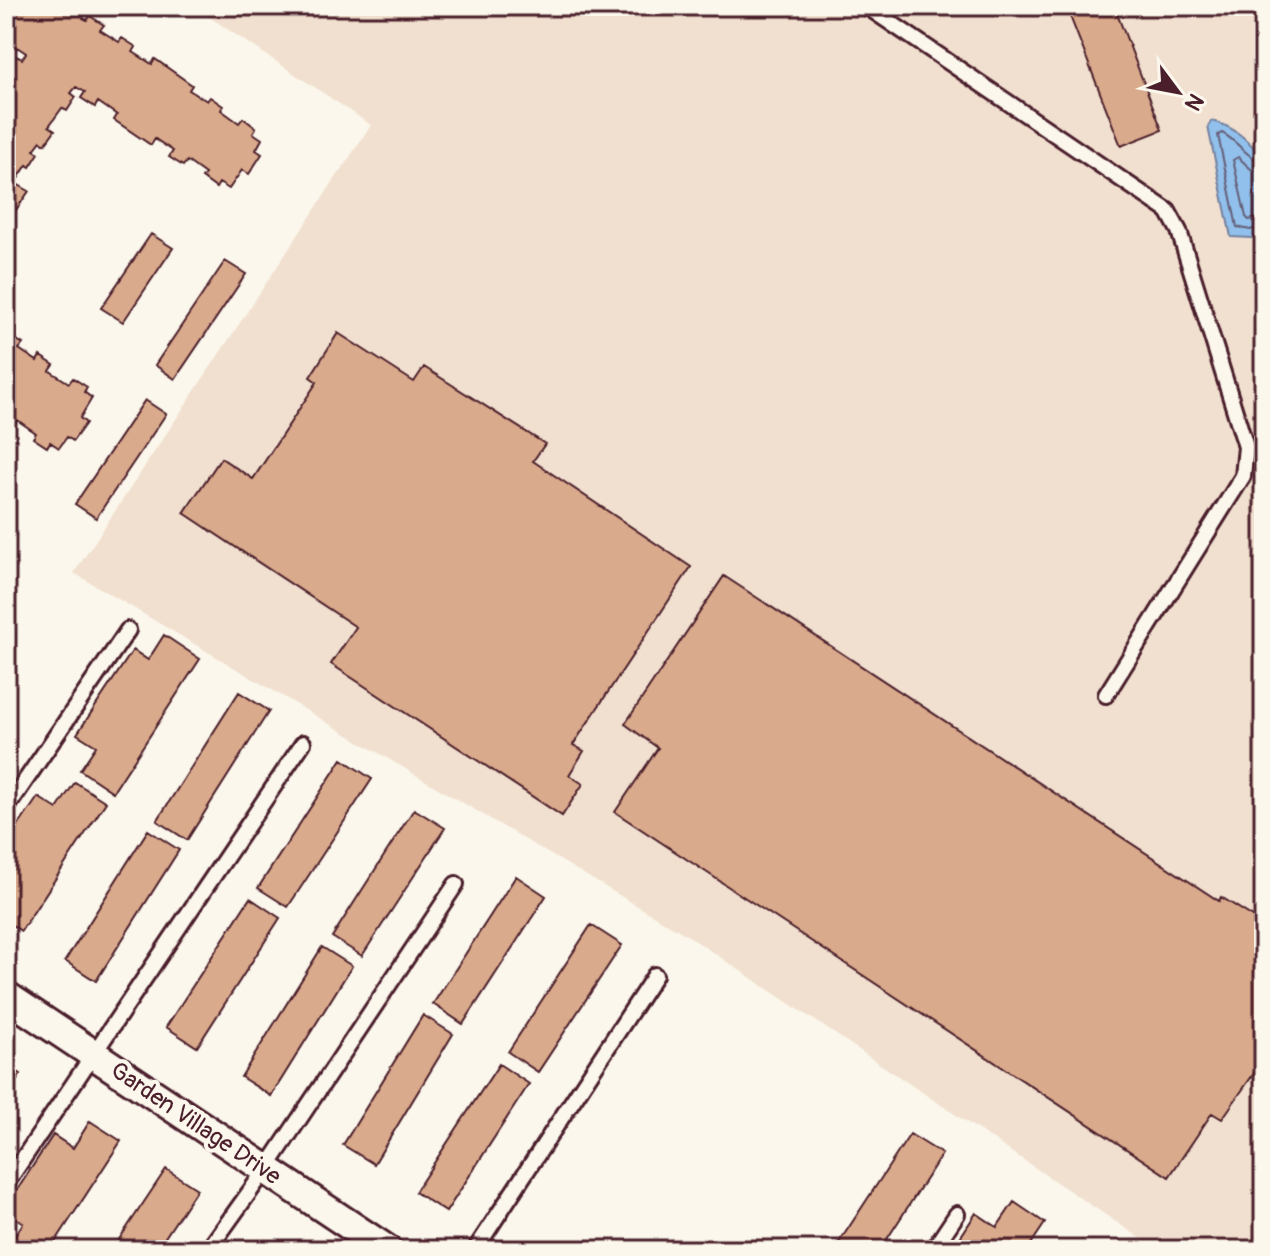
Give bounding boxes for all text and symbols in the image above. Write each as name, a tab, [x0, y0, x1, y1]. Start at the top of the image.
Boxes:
north arrow	[1138, 52, 1218, 132]
text: N	[1178, 88, 1210, 116]
street label: Garden Village Drive	[105, 1056, 286, 1191]

